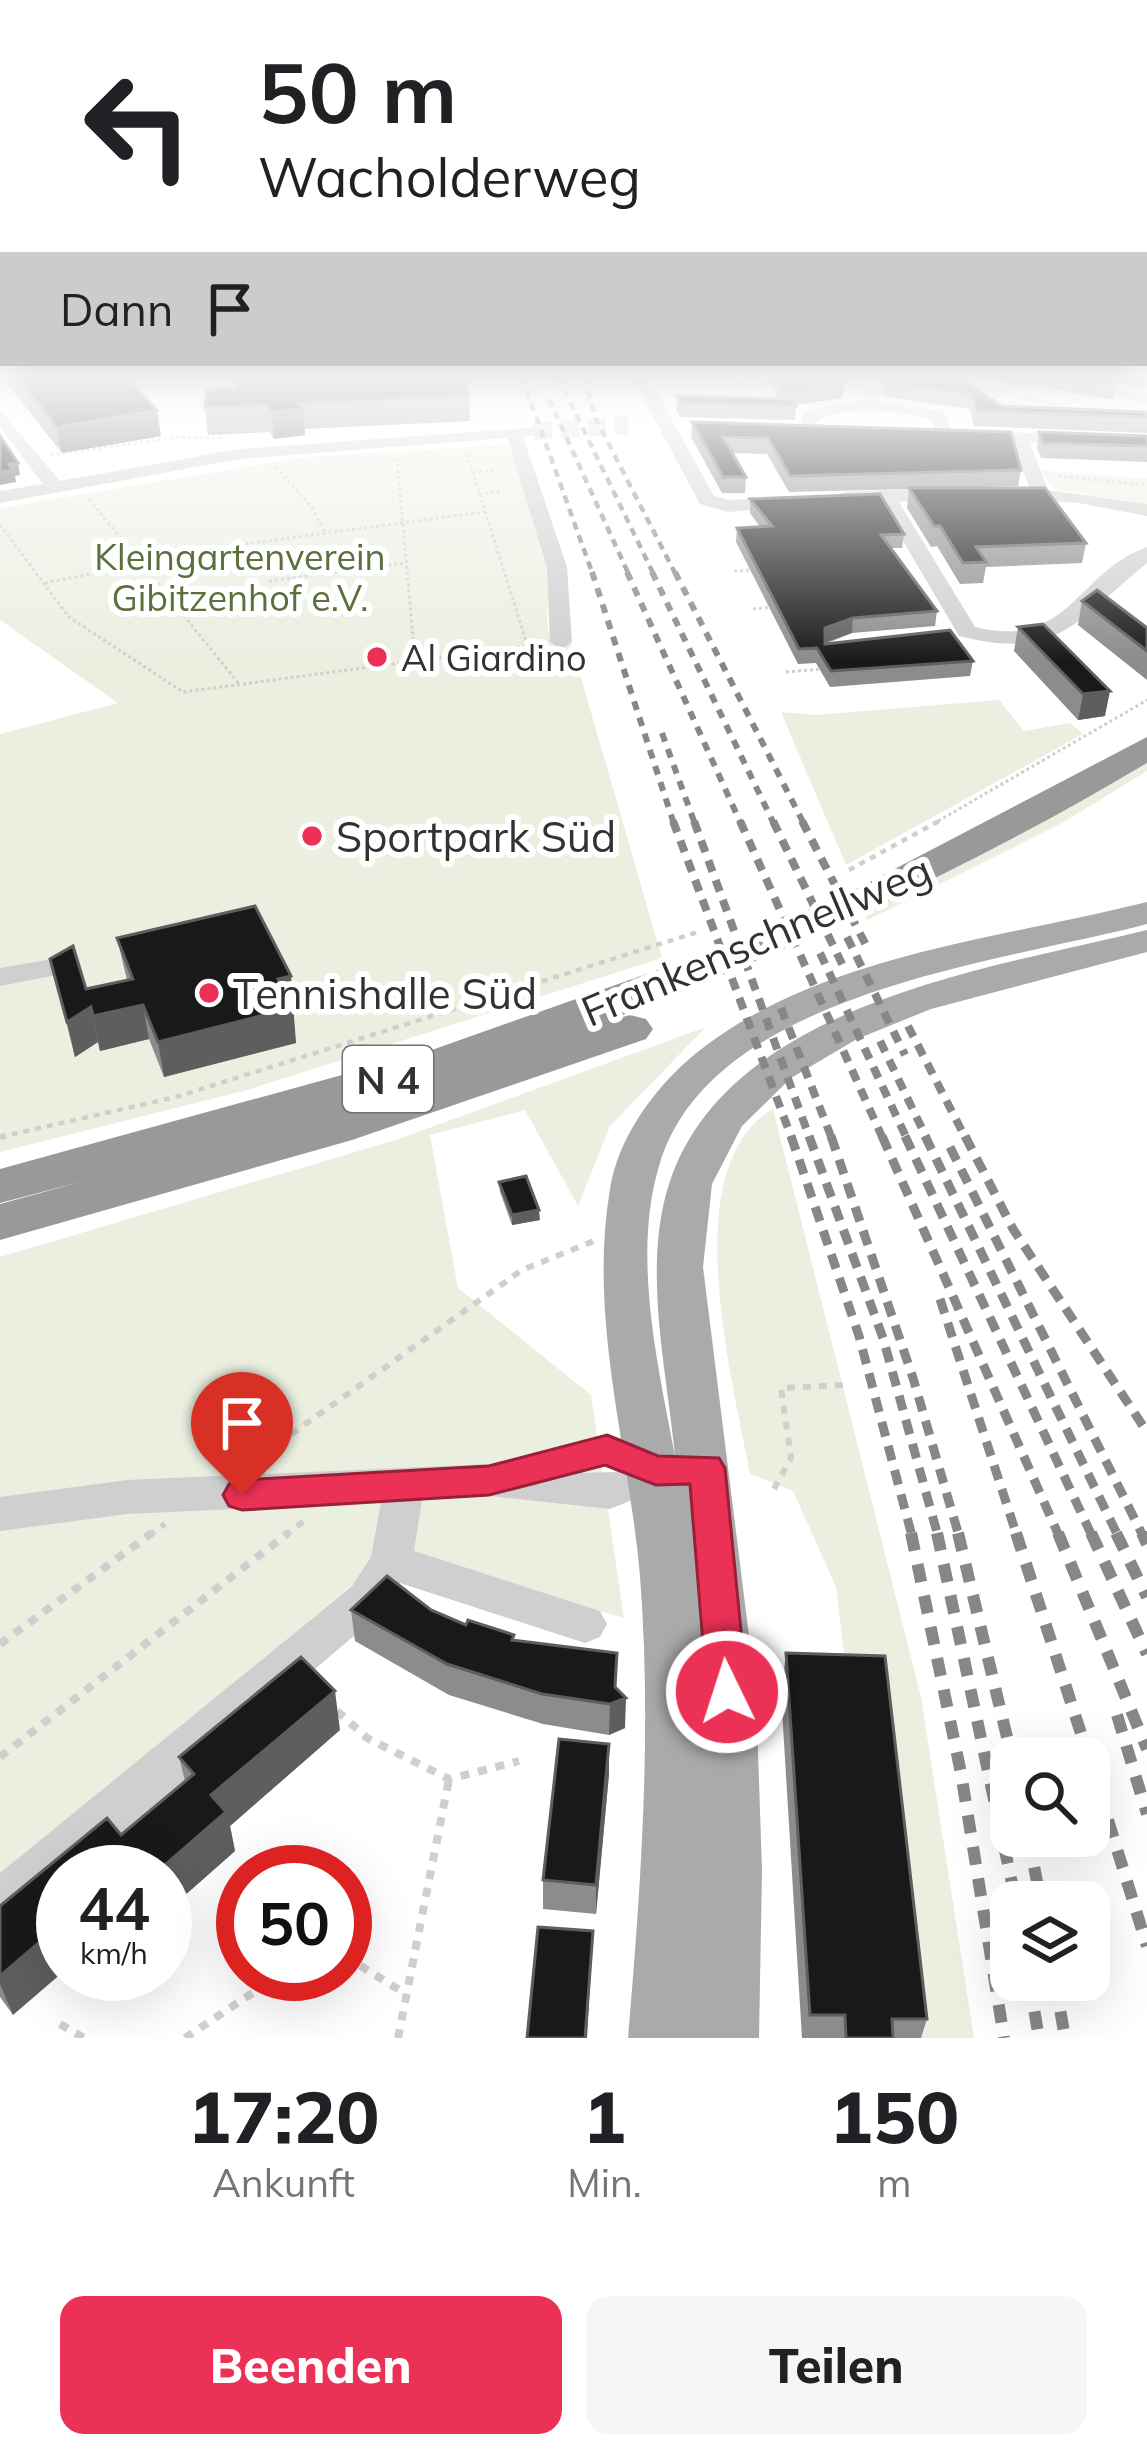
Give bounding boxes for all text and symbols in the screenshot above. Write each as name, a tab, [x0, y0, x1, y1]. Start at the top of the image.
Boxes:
text: 50 m	[258, 39, 457, 144]
icon: left	[60, 48, 216, 204]
text: Wacholderweg	[258, 143, 641, 211]
icon: arrive	[197, 276, 263, 342]
text: Dann	[60, 281, 173, 337]
park label: Kleingartenverein Gibitzenhof e.V.	[94, 534, 386, 620]
place label: Al Giardino	[401, 635, 587, 680]
marker: Al Giardino	[364, 644, 390, 670]
place label: Sportpark Süd	[336, 810, 616, 863]
marker: Sportpark Süd	[299, 823, 325, 849]
street label: Frankenschnellweg	[573, 842, 939, 1038]
place label: Tennishalle Süd	[233, 967, 537, 1020]
marker: Tennishalle Süd	[196, 980, 222, 1006]
road number: N 4	[343, 1046, 433, 1112]
pin	[191, 1372, 293, 1495]
icon: arrive	[209, 1390, 275, 1456]
position arrow	[664, 1629, 790, 1755]
map controls	[990, 1737, 1110, 2001]
button: search	[990, 1737, 1110, 1857]
speed limit sign: 50	[216, 1845, 372, 2001]
text: 44	[78, 1870, 150, 1945]
button: layers	[990, 1881, 1110, 2001]
text: km/h	[80, 1934, 148, 1972]
text: 17:20	[188, 2071, 379, 2161]
text: 1	[583, 2071, 626, 2161]
text: 150	[830, 2071, 959, 2161]
text: Ankunft	[212, 2158, 355, 2207]
text: Min.	[567, 2158, 642, 2207]
text: m	[877, 2158, 911, 2207]
button: Beenden	[60, 2296, 562, 2434]
button: Teilen	[586, 2296, 1087, 2434]

